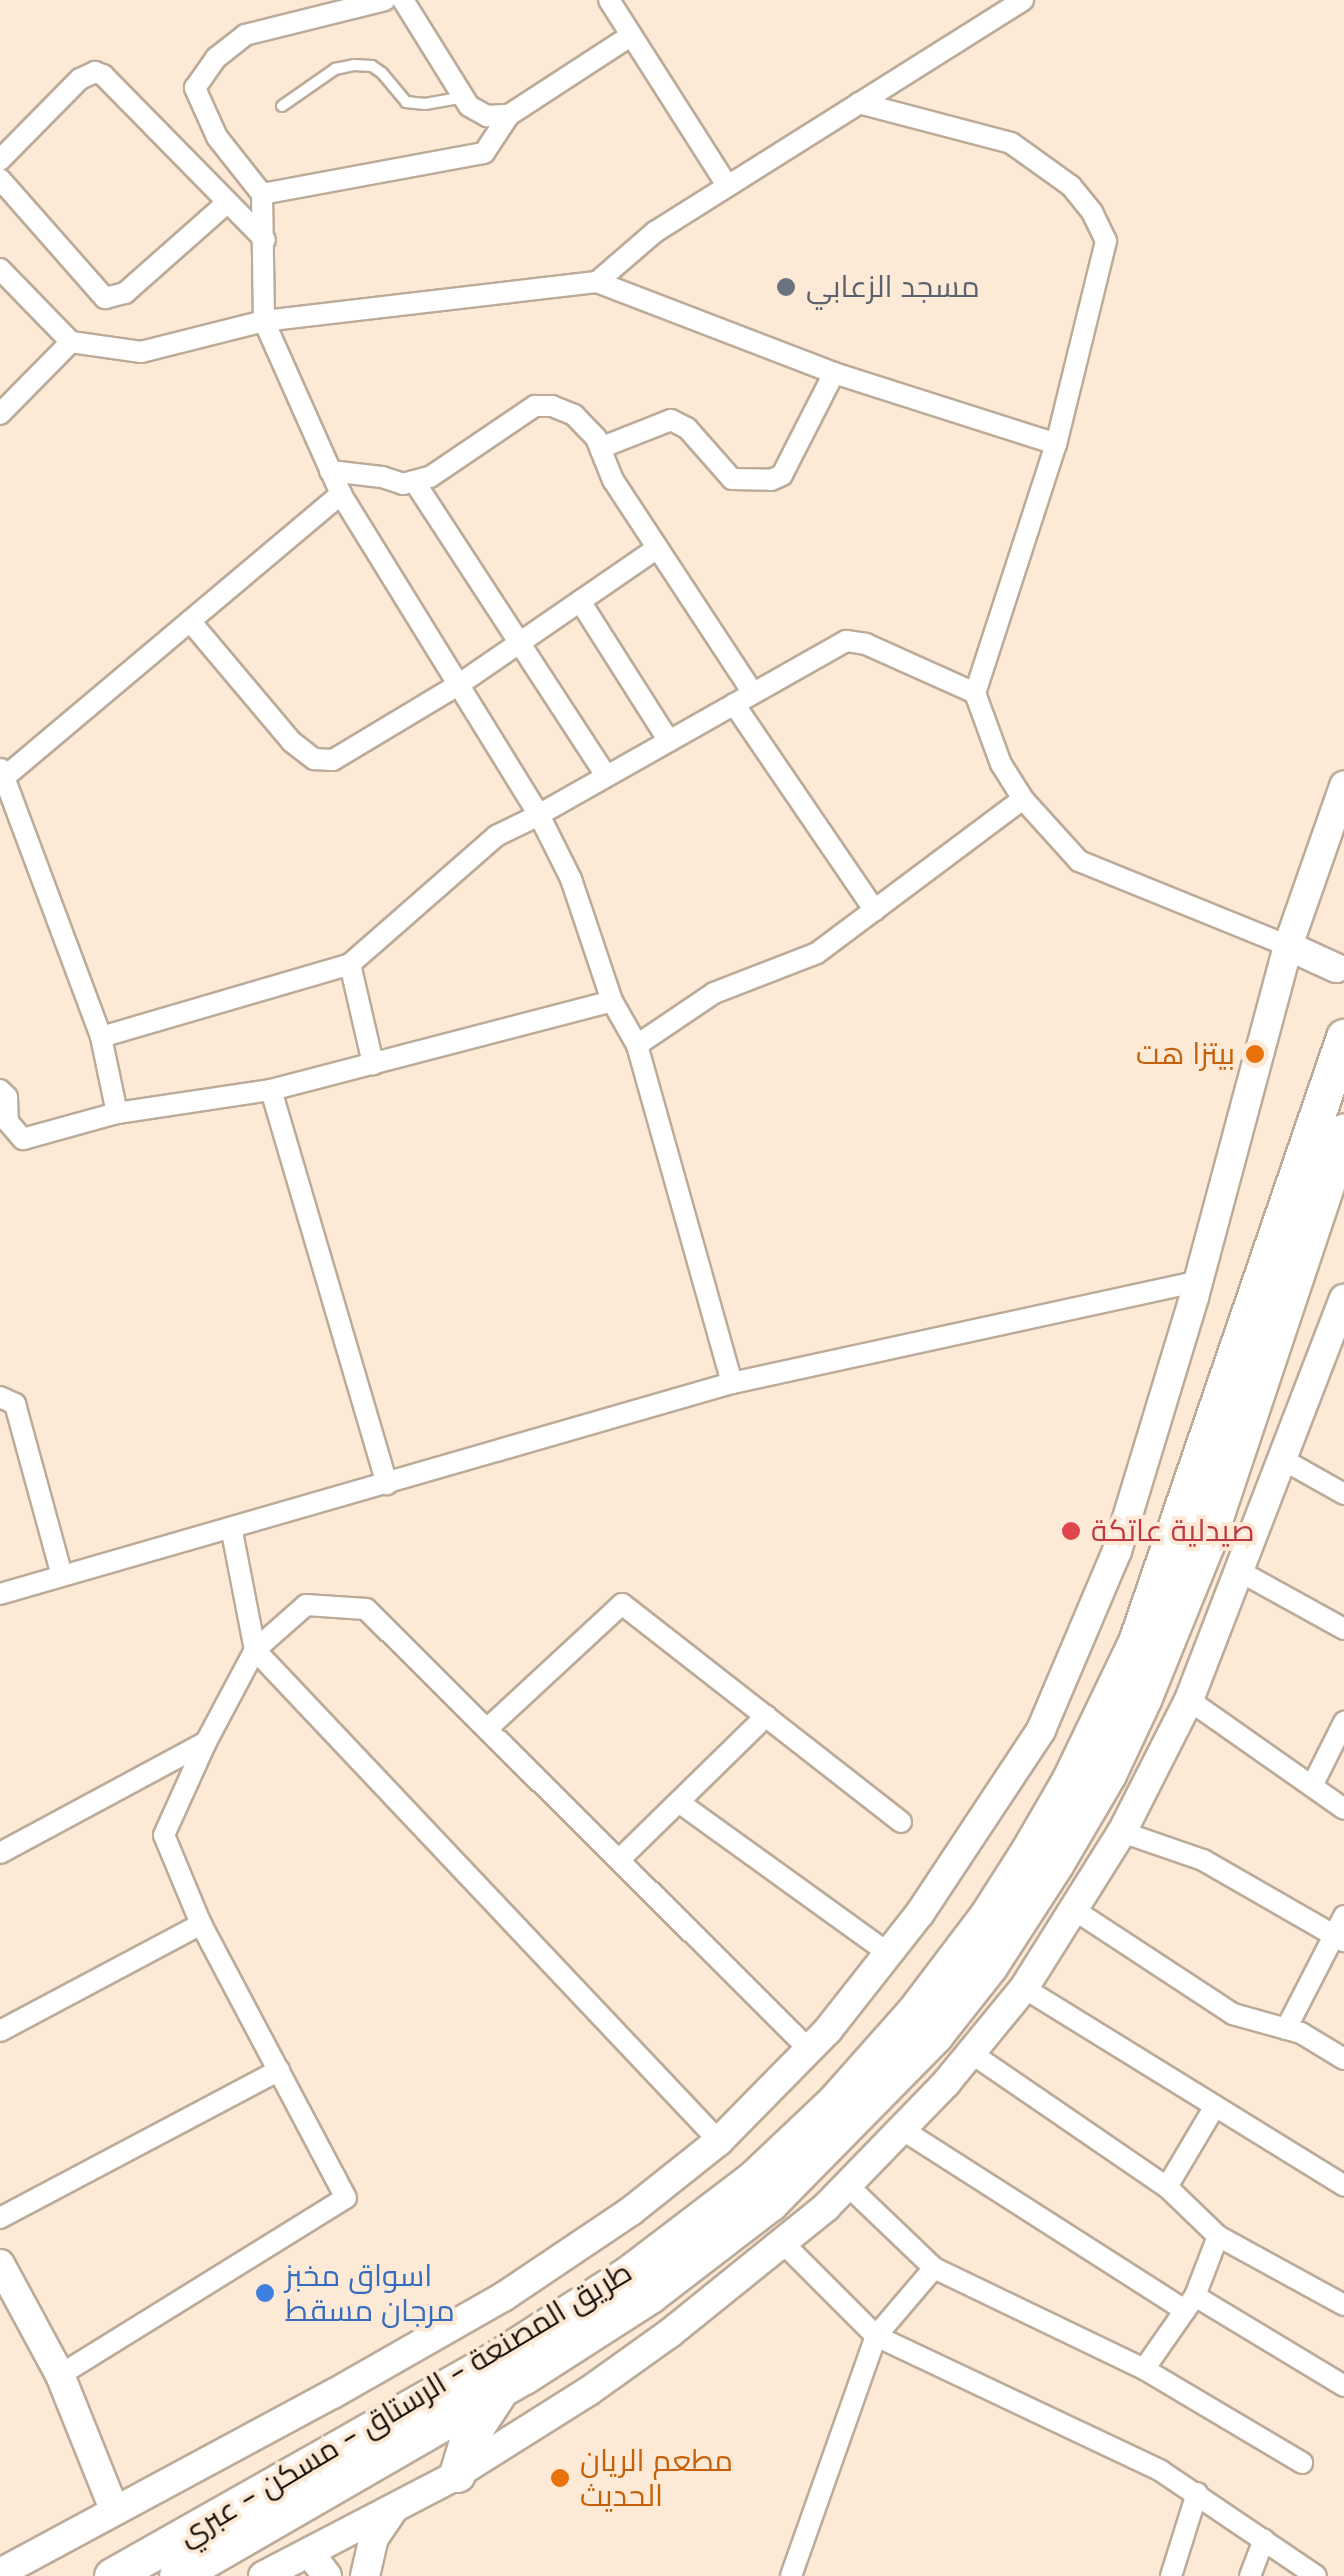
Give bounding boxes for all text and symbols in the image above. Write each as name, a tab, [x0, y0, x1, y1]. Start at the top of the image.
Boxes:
place label: مسجد الزعابي	[806, 269, 980, 305]
marker: مسجد الزعابي	[775, 276, 797, 298]
place label: بيتزا هت	[1136, 1036, 1235, 1072]
marker: بيتزا هت	[1244, 1043, 1266, 1065]
place label: صيدلية عاتكة	[1091, 1513, 1255, 1549]
marker: صيدلية عاتكة	[1060, 1520, 1082, 1542]
street label: طريق المصنعة - الرستاق - مسكن - عبري	[172, 2254, 638, 2554]
place label: اسواق مخبز مرجان مسقط	[285, 2258, 455, 2328]
marker: اسواق مخبز مرجان مسقط	[254, 2282, 276, 2304]
place label: مطعم الريان الحديث	[580, 2443, 733, 2514]
marker: مطعم الريان الحديث	[549, 2467, 571, 2489]

